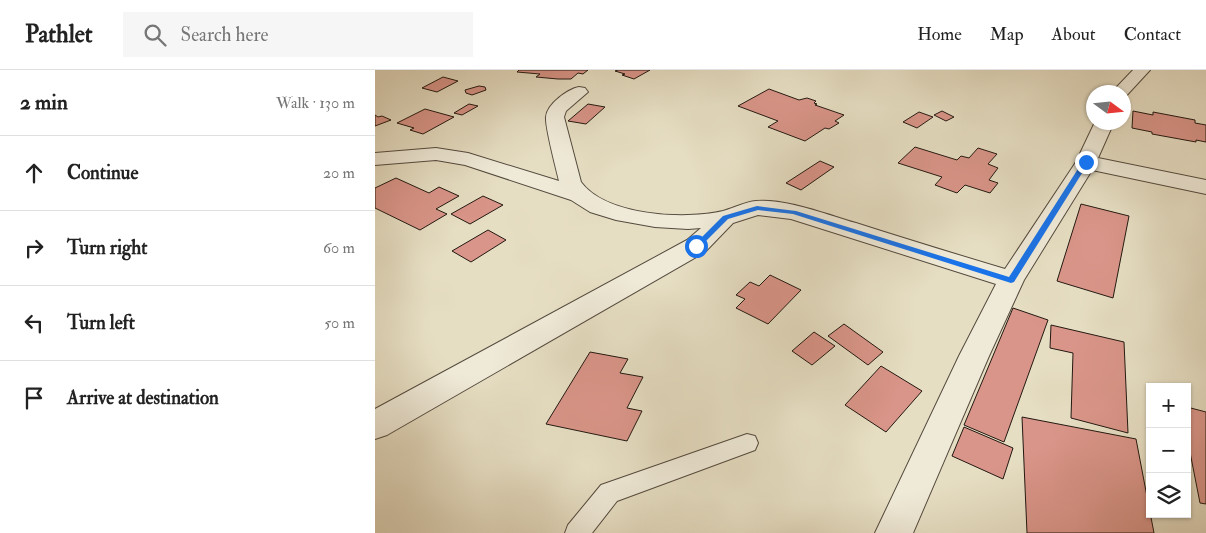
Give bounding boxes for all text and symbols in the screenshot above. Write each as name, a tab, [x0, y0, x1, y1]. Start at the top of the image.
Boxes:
search box	[123, 12, 473, 57]
text: Pathlet	[25, 19, 93, 50]
icon: search	[141, 21, 169, 49]
text: Search here	[181, 23, 268, 47]
text: Home	[917, 23, 962, 46]
text: Map	[990, 23, 1024, 46]
text: About	[1052, 23, 1096, 46]
text: Contact	[1124, 23, 1181, 46]
north arrow	[1086, 85, 1131, 130]
text: 2 min	[20, 89, 68, 116]
text: Walk · 130 m	[276, 93, 355, 113]
route end	[1075, 151, 1098, 174]
icon: ahead	[20, 159, 48, 187]
text: Continue	[67, 161, 138, 185]
text: 20 m	[323, 163, 355, 183]
icon: right	[20, 234, 48, 262]
route start	[685, 235, 708, 258]
text: Turn right	[67, 236, 147, 260]
text: 60 m	[323, 238, 355, 258]
icon: left	[20, 309, 48, 337]
text: Turn left	[67, 311, 135, 335]
text: 50 m	[324, 313, 355, 333]
map controls	[1146, 383, 1191, 518]
button: +	[1146, 383, 1191, 428]
icon: arrive	[20, 384, 48, 412]
text: Arrive at destination	[67, 386, 219, 410]
button: −	[1146, 428, 1191, 473]
button: layers	[1146, 473, 1191, 518]

